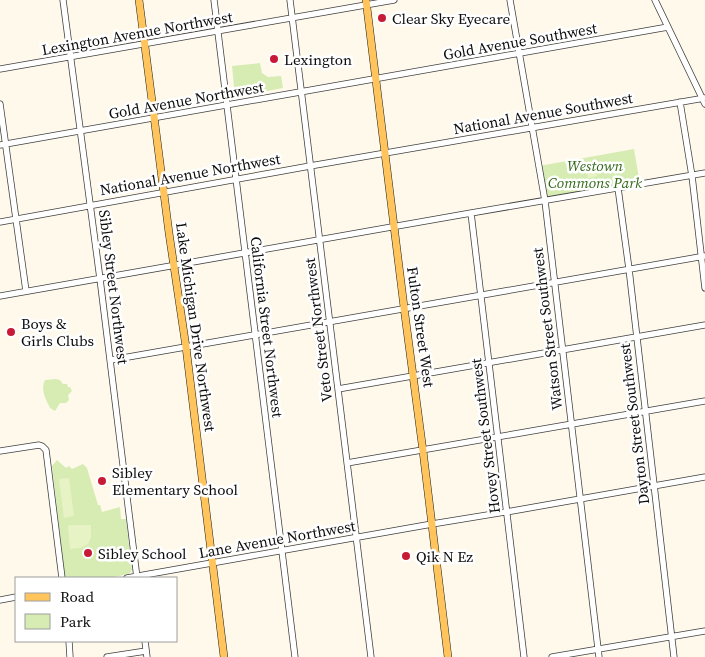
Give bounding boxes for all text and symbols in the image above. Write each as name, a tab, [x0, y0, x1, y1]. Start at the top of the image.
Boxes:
street label: Lexington Avenue Northwest	[40, 6, 234, 60]
place label: Clear Sky Eyecare	[392, 8, 511, 29]
marker: Clear Sky Eyecare	[376, 12, 388, 24]
street label: Gold Avenue Southwest	[442, 17, 599, 65]
place label: Lexington	[284, 49, 352, 70]
marker: Lexington	[268, 53, 280, 65]
street label: Gold Avenue Northwest	[107, 76, 265, 124]
street label: National Avenue Southwest	[452, 87, 634, 139]
street label: National Avenue Northwest	[98, 148, 282, 200]
park label: Westown Commons Park	[548, 155, 643, 193]
street label: Sibley Street Northwest	[94, 209, 134, 366]
street label: Lake Michigan Drive Northwest	[171, 221, 221, 433]
street label: California Street Northwest	[245, 235, 289, 419]
street label: Watson Street Southwest	[527, 246, 567, 411]
street label: Veto Street Northwest	[299, 257, 337, 403]
street label: Fulton Street West	[402, 265, 440, 389]
place label: Boys & Girls Clubs	[21, 313, 94, 351]
marker: Boys & Girls Clubs	[5, 326, 17, 338]
street label: Dayton Street Southwest	[614, 342, 654, 506]
street label: Hovey Street Southwest	[465, 357, 505, 515]
place label: Sibley Elementary School	[112, 462, 239, 500]
marker: Sibley Elementary School	[96, 475, 108, 487]
street label: Lane Avenue Northwest	[197, 515, 357, 563]
place label: Sibley School	[98, 543, 187, 564]
place label: Qik N Ez	[416, 546, 473, 567]
marker: Sibley School	[82, 547, 94, 559]
marker: Qik N Ez	[400, 550, 412, 562]
legend	[15, 577, 178, 642]
text: Road	[60, 586, 94, 607]
text: Park	[60, 611, 92, 632]

